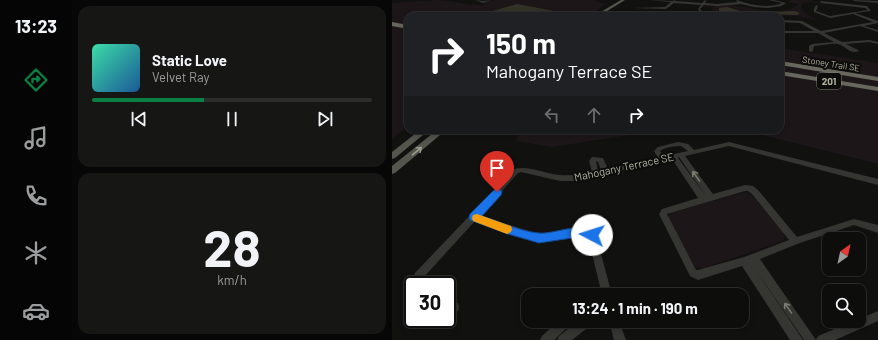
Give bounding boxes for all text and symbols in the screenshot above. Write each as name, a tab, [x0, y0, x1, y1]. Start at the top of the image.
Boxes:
text: 13:23	[15, 15, 57, 37]
text: 150 m	[486, 26, 556, 60]
icon: right	[420, 28, 472, 80]
text: Static Love	[152, 51, 227, 69]
street label: Stoney Trail SE	[802, 54, 861, 73]
text: Mahogany Terrace SE	[486, 60, 652, 82]
icon: directions	[22, 66, 50, 94]
text: Velvet Ray	[152, 69, 210, 85]
road number: 201	[817, 73, 841, 89]
icon: left	[541, 104, 563, 126]
icon: ahead	[583, 104, 605, 126]
icon: right	[625, 104, 647, 126]
icon: previous	[128, 108, 150, 130]
icon: pause	[221, 108, 243, 130]
icon: next	[314, 108, 336, 130]
icon: music	[22, 124, 50, 152]
one-way arrow	[411, 146, 422, 155]
street label: Mahogany Terrace SE	[573, 150, 675, 183]
pin	[480, 151, 514, 192]
icon: arrive	[486, 157, 508, 179]
one-way arrow	[692, 171, 700, 182]
icon: phone	[22, 182, 50, 210]
position arrow	[571, 214, 613, 256]
text: 28	[203, 215, 261, 277]
north arrow	[822, 232, 866, 276]
map controls	[822, 232, 866, 328]
icon: climate	[22, 239, 50, 267]
text: km/h	[217, 272, 247, 288]
speed limit sign: 30	[404, 276, 456, 328]
button: search	[822, 284, 866, 328]
icon: car	[22, 297, 50, 325]
text: 13:24 · 1 min · 190 m	[572, 299, 698, 317]
one-way arrow	[784, 303, 792, 314]

